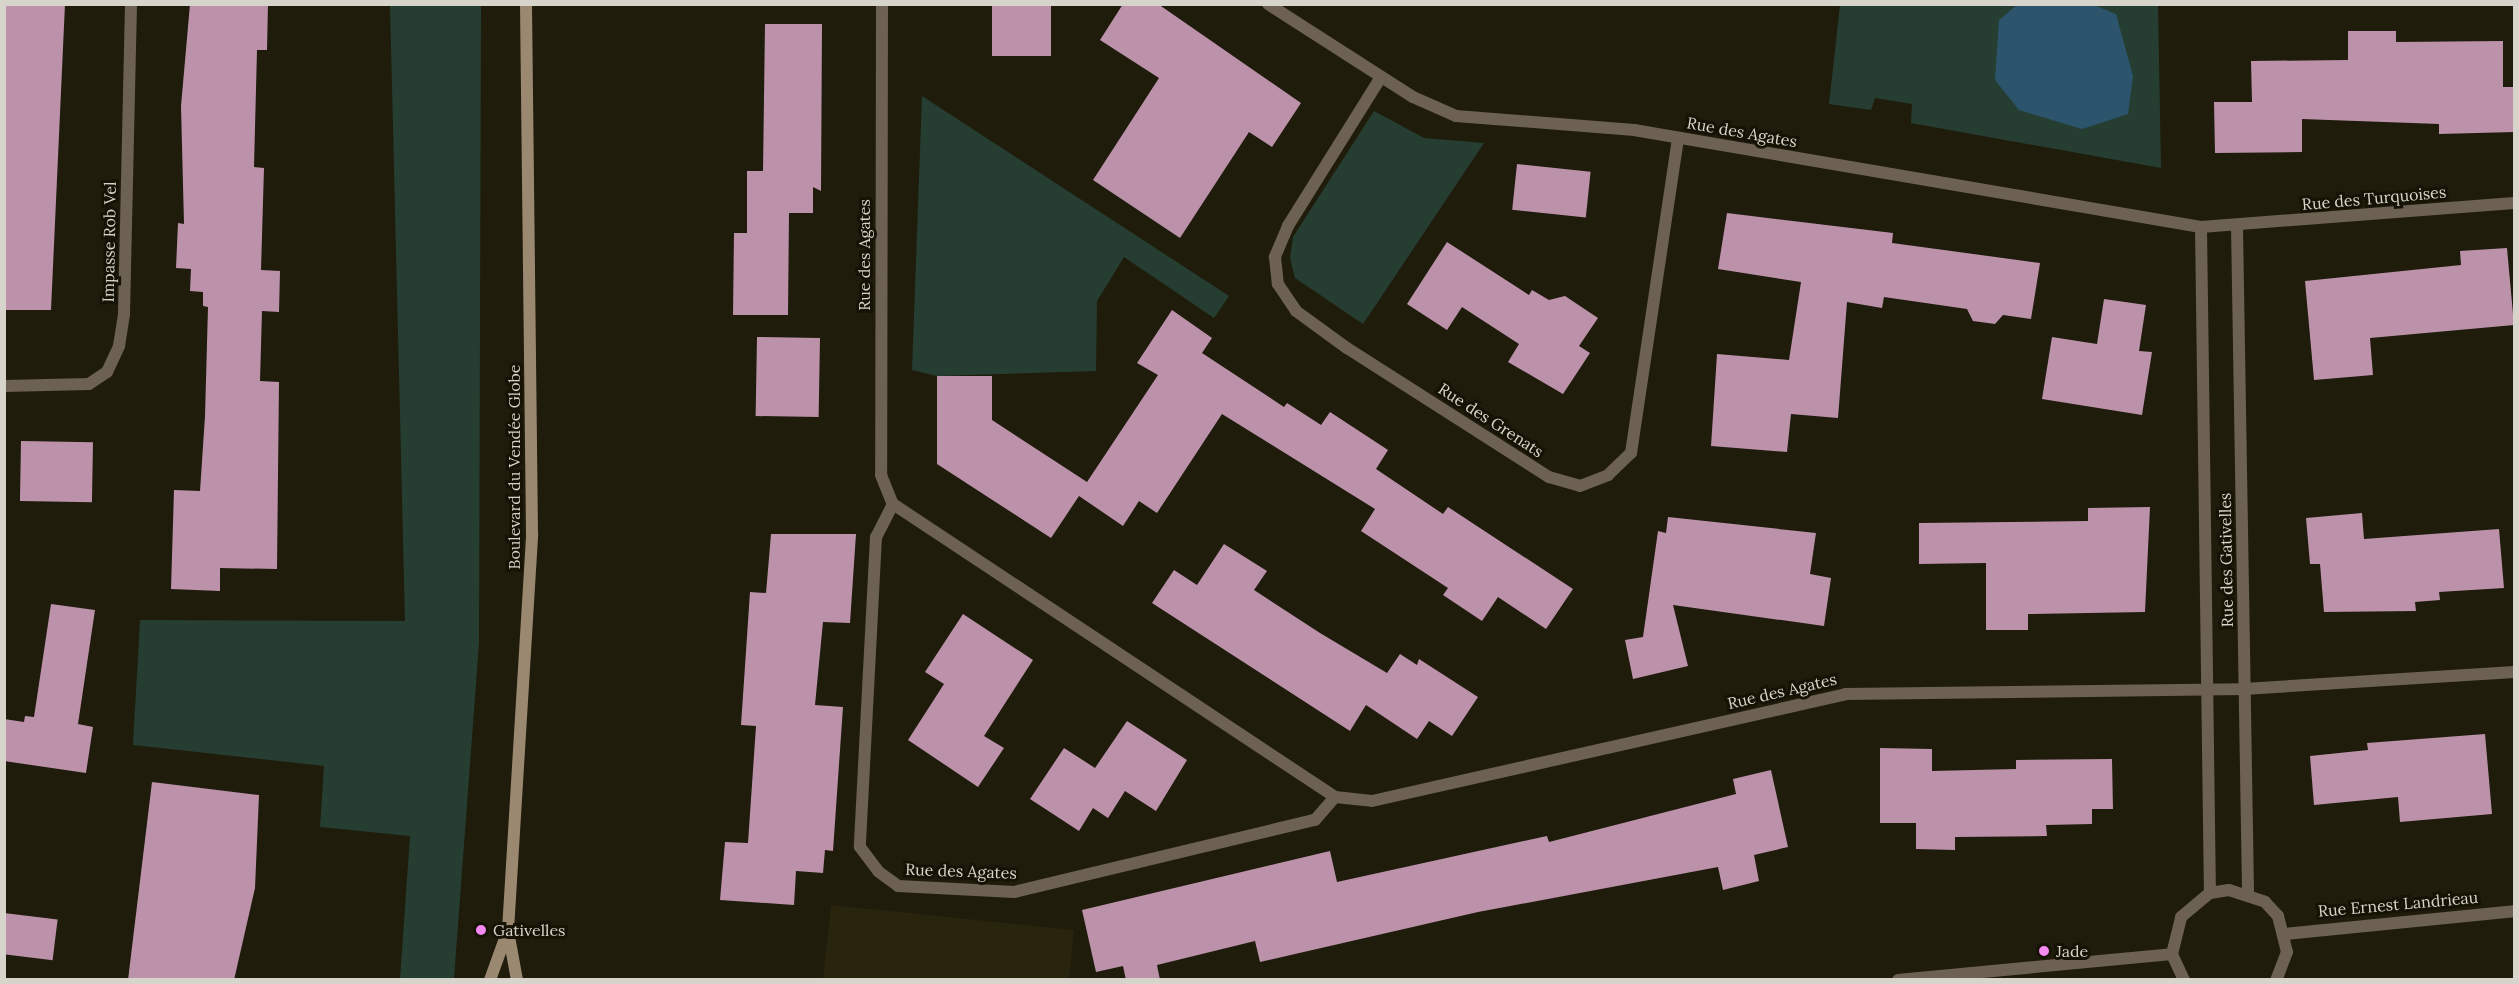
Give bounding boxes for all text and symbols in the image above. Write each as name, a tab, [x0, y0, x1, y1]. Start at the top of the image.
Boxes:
street label: Rue des Agates	[1685, 113, 1799, 151]
street label: Impasse Rob Vel	[98, 181, 120, 303]
street label: Rue des Turquoises	[2301, 182, 2447, 214]
street label: Rue des Agates	[854, 199, 874, 311]
street label: Boulevard du Vendée Globe	[504, 364, 524, 570]
street label: Rue des Grenats	[1435, 379, 1547, 461]
street label: Rue des Gativelles	[2215, 492, 2237, 628]
street label: Rue des Agates	[1725, 669, 1839, 713]
street label: Rue des Agates	[905, 859, 1017, 883]
street label: Rue Ernest Landrieau	[2317, 887, 2479, 921]
place label: Gativelles	[493, 920, 565, 940]
marker: Gativelles	[474, 923, 488, 937]
place label: Jade	[2056, 941, 2088, 961]
marker: Jade	[2037, 944, 2051, 958]

